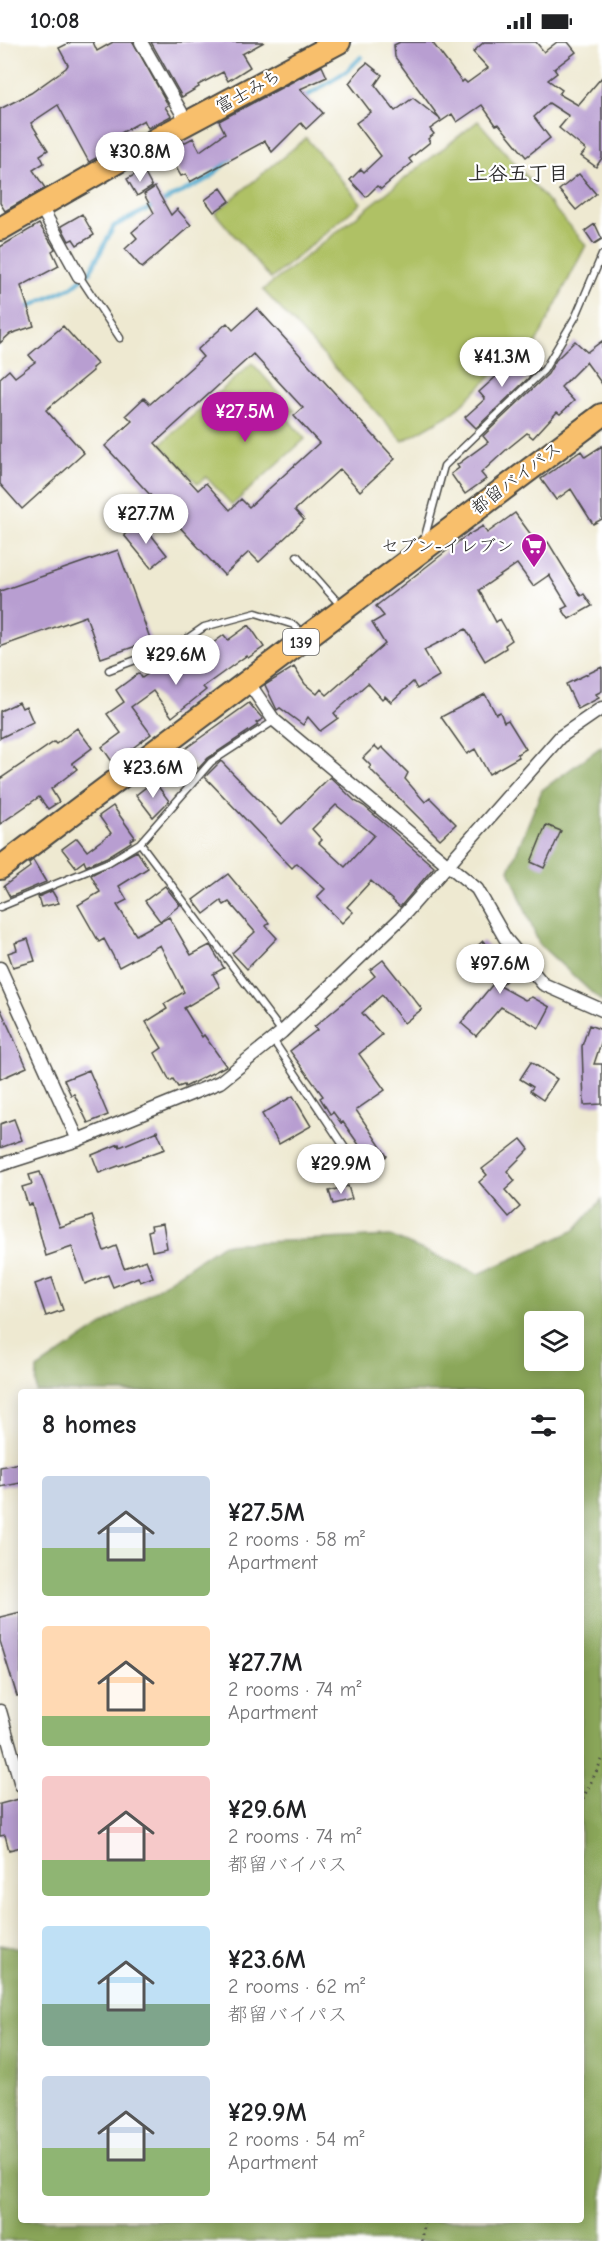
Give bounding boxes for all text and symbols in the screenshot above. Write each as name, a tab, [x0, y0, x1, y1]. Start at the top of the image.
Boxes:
text: 10:08	[30, 8, 80, 34]
street label: 富士みち	[212, 65, 285, 118]
pin: ¥30.8M	[91, 132, 189, 183]
text: ¥30.8M	[109, 140, 171, 163]
district label: 上谷五丁目	[468, 162, 568, 185]
pin: ¥41.3M	[453, 337, 551, 388]
text: ¥41.3M	[474, 345, 530, 368]
pin: ¥27.5M	[196, 392, 294, 443]
text: ¥27.5M	[216, 400, 274, 423]
street label: 都留バイパス	[467, 438, 566, 519]
pin: ¥27.7M	[97, 494, 195, 545]
text: ¥27.7M	[117, 502, 175, 525]
supermarket icon: セブン-イレブン	[519, 531, 549, 569]
place label: セブン-イレブン	[381, 536, 514, 557]
road number: 139	[283, 629, 319, 655]
pin: ¥29.6M	[127, 635, 225, 686]
text: ¥29.6M	[146, 643, 206, 666]
pin: ¥23.6M	[104, 748, 202, 799]
text: ¥23.6M	[123, 756, 183, 779]
pin: ¥97.6M	[451, 944, 549, 995]
text: ¥97.6M	[470, 952, 530, 975]
pin: ¥29.9M	[292, 1144, 390, 1195]
text: ¥29.9M	[311, 1152, 371, 1175]
map controls	[524, 1311, 584, 1371]
button: layers	[524, 1311, 584, 1371]
icon: filters	[527, 1409, 560, 1442]
text: 8 homes	[42, 1410, 136, 1440]
text: ¥27.5M	[228, 1498, 305, 1528]
icon: home	[90, 1500, 162, 1572]
text: 2 rooms · 58 m²	[228, 1528, 365, 1551]
text: Apartment	[228, 1551, 318, 1574]
text: ¥27.7M	[228, 1648, 303, 1678]
icon: home	[90, 1650, 162, 1722]
text: 2 rooms · 74 m²	[228, 1678, 361, 1701]
text: Apartment	[228, 1701, 318, 1724]
text: ¥29.6M	[228, 1795, 307, 1825]
icon: home	[90, 1800, 162, 1872]
text: 2 rooms · 74 m²	[228, 1825, 361, 1848]
text: 都留バイパス	[228, 1853, 348, 1876]
text: ¥23.6M	[228, 1945, 306, 1975]
icon: home	[90, 1950, 162, 2022]
text: 2 rooms · 62 m²	[228, 1975, 365, 1998]
text: 都留バイパス	[228, 2003, 348, 2026]
text: ¥29.9M	[228, 2098, 307, 2128]
icon: home	[90, 2100, 162, 2172]
text: 2 rooms · 54 m²	[228, 2128, 364, 2151]
text: Apartment	[228, 2151, 318, 2174]

